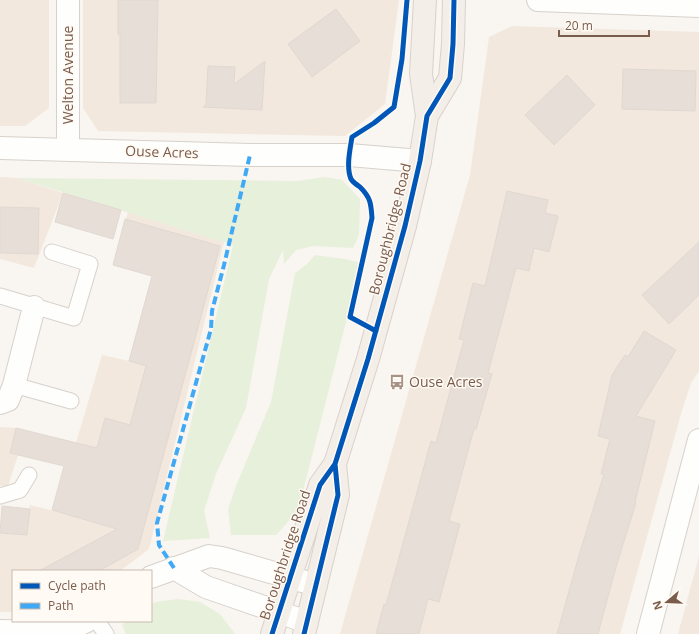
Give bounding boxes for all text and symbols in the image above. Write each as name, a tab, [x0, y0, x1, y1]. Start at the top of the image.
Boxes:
scale bar	[559, 12, 649, 38]
text: 20 m	[565, 17, 593, 34]
street label: Welton Avenue	[58, 26, 77, 124]
street label: Ouse Acres	[125, 141, 199, 162]
street label: Boroughbridge Road	[364, 161, 415, 297]
place label: Ouse Acres	[409, 372, 483, 391]
bus stop icon: Ouse Acres	[388, 373, 406, 391]
street label: Boroughbridge Road	[255, 488, 314, 622]
legend	[12, 570, 152, 622]
text: Cycle path	[48, 577, 106, 594]
north arrow	[647, 582, 687, 622]
text: Path	[48, 597, 74, 614]
text: N	[649, 599, 666, 612]

